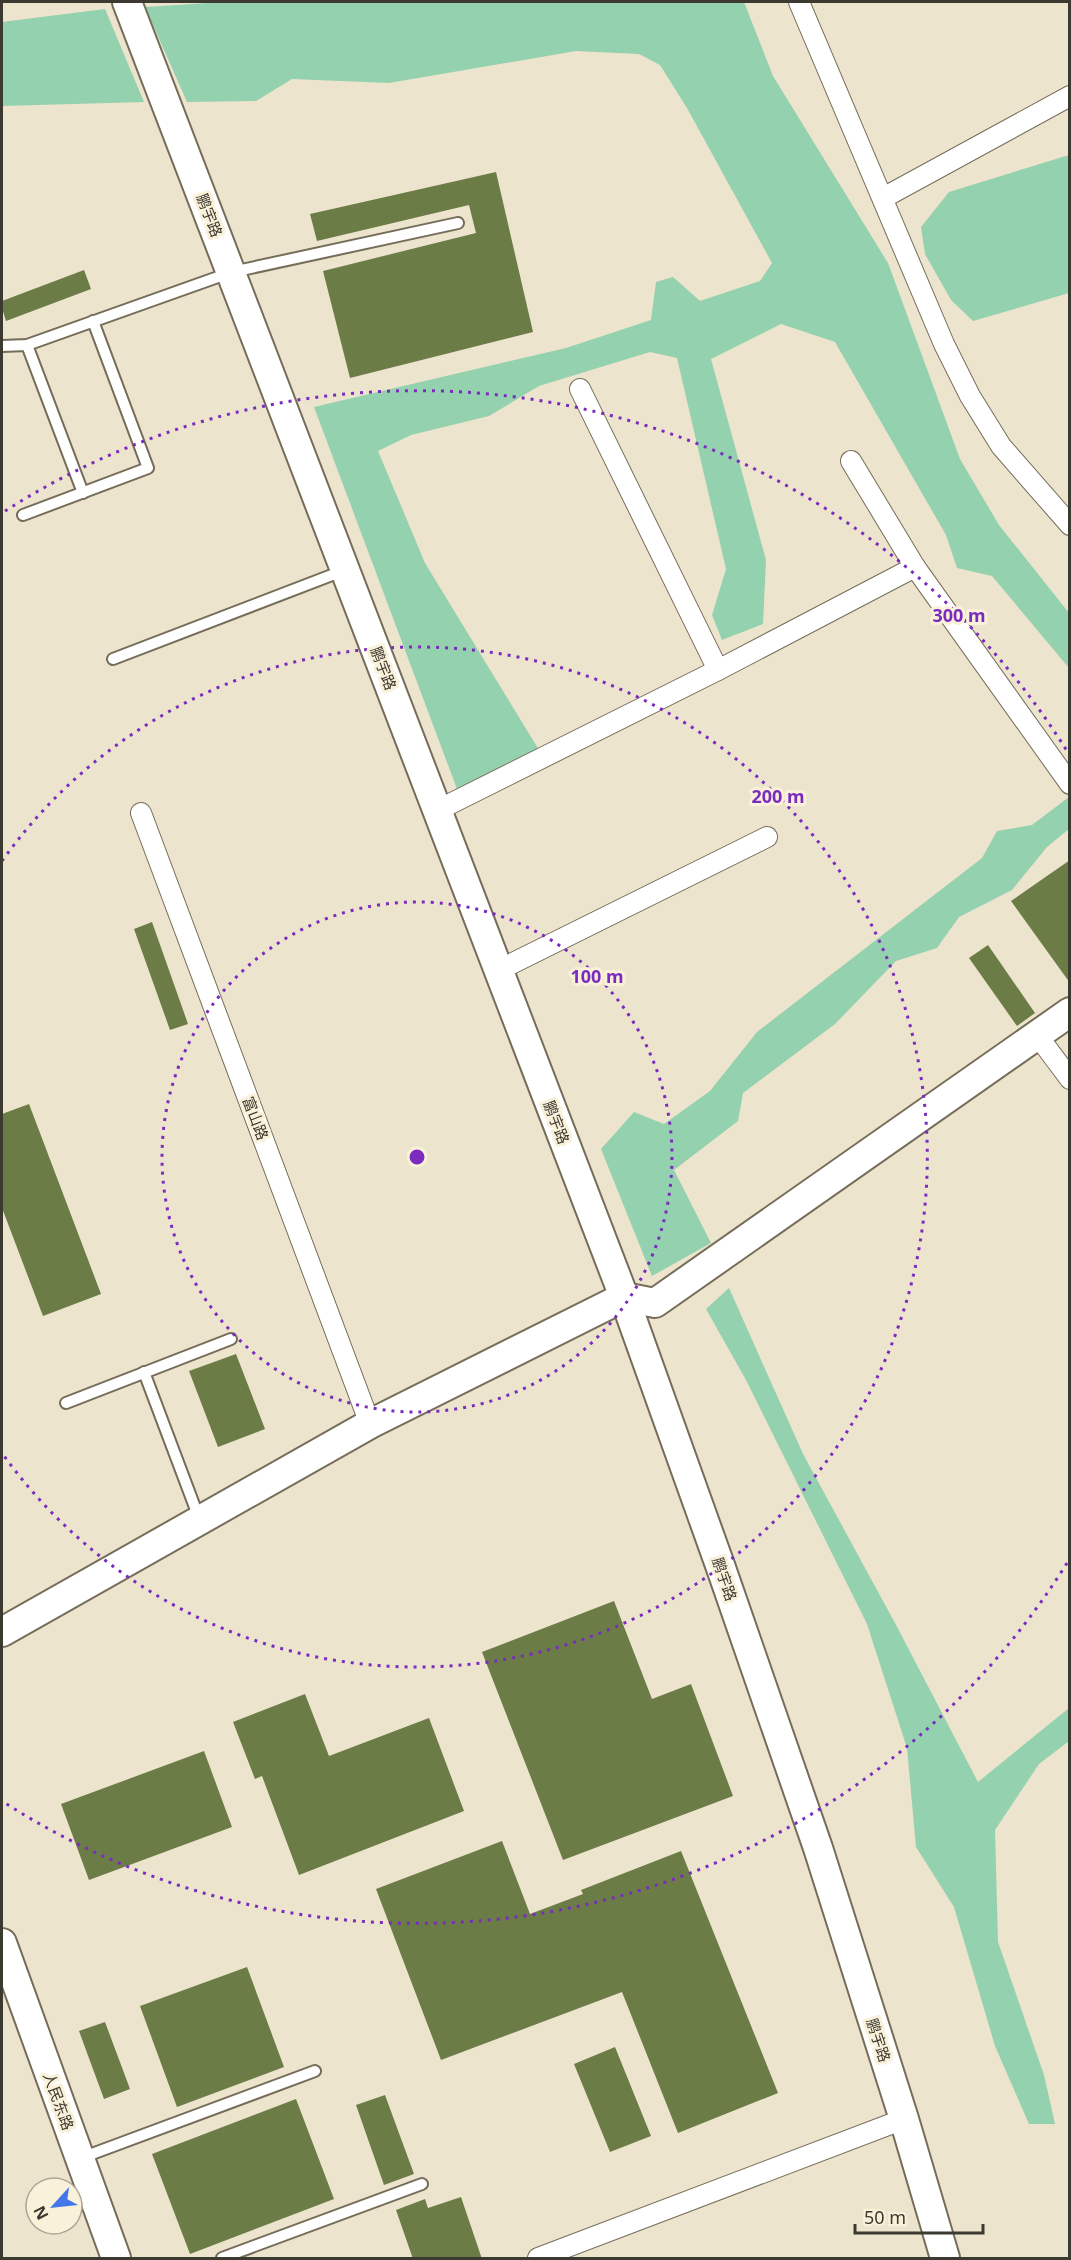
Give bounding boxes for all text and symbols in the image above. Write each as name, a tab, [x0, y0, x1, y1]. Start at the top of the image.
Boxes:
street label: 鹏宇路	[193, 190, 227, 240]
text: 300 m	[932, 603, 986, 627]
street label: 鹏宇路	[367, 643, 401, 693]
text: 200 m	[751, 784, 805, 808]
text: 100 m	[570, 964, 624, 988]
street label: 富山路	[239, 1093, 273, 1143]
street label: 鹏宇路	[540, 1097, 574, 1147]
centre of rings	[407, 1147, 427, 1167]
street label: 鹏宇路	[708, 1554, 742, 1604]
street label: 鹏宇路	[863, 2016, 895, 2064]
street label: 人民东路	[39, 2069, 79, 2133]
north arrow	[24, 2176, 84, 2236]
scale bar	[855, 2197, 982, 2235]
text: N	[28, 2202, 53, 2224]
text: 50 m	[864, 2205, 906, 2229]

